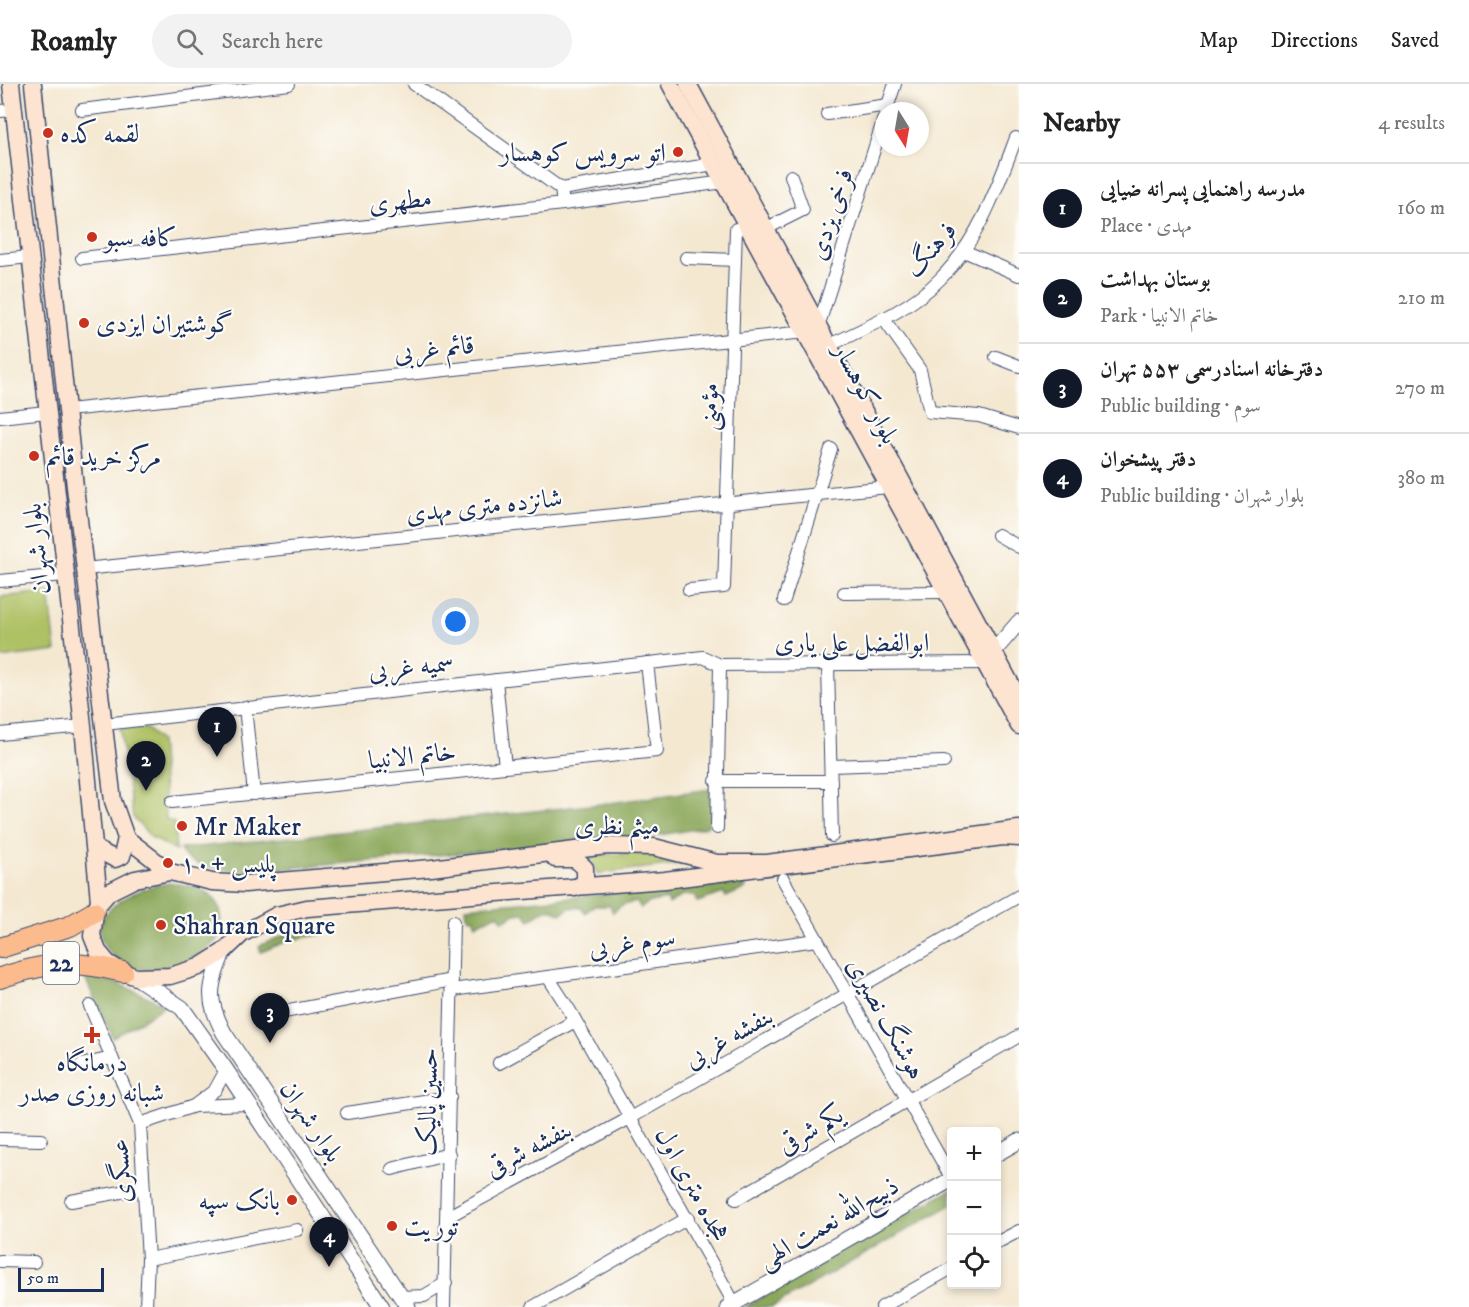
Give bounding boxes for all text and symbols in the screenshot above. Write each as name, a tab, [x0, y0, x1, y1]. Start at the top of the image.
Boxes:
search box	[152, 14, 572, 68]
text: Roamly	[30, 24, 116, 59]
icon: search	[173, 25, 206, 58]
text: Search here	[221, 28, 323, 55]
text: Map	[1199, 28, 1238, 54]
text: Directions	[1271, 28, 1358, 54]
text: Saved	[1391, 28, 1439, 54]
north arrow	[875, 102, 929, 156]
text: Nearby	[1043, 107, 1120, 140]
text: 4 results	[1378, 111, 1445, 136]
place label: لقمه کده	[60, 117, 139, 151]
marker: لقمه کده	[41, 126, 55, 140]
place label: اتو سرویس کوهسار	[497, 137, 666, 170]
marker: اتو سرویس کوهسار	[671, 145, 685, 159]
street label: فرخی یزدی	[801, 164, 862, 264]
text: مدرسه راهنمایی پسرانه ضیایی	[1100, 176, 1306, 203]
street label: مطهری	[367, 182, 433, 221]
text: 1	[1059, 196, 1066, 221]
text: 160 m	[1397, 196, 1445, 221]
street label: فرهنگ	[897, 214, 965, 285]
text: Place · مهدی	[1100, 214, 1192, 239]
place label: کافه سبو	[101, 222, 177, 255]
marker: کافه سبو	[85, 230, 99, 244]
text: بوستان بهداشت	[1100, 266, 1211, 293]
text: 2	[1058, 286, 1067, 311]
text: 210 m	[1398, 286, 1445, 311]
text: Park · خاتم الانبیا	[1100, 304, 1219, 329]
place label: گوشتیران ایزدی	[96, 308, 233, 341]
marker: گوشتیران ایزدی	[77, 316, 91, 330]
street label: قائم غربی	[392, 329, 477, 375]
street label: بلوار کوهسار	[824, 335, 906, 450]
text: دفترخانه اسنادرسمی ۵۵۳ تهران	[1100, 356, 1323, 383]
text: 3	[1059, 376, 1066, 401]
text: 270 m	[1395, 376, 1445, 401]
street label: مؤمنی	[692, 382, 728, 432]
text: Public building · سوم	[1100, 394, 1261, 419]
place label: مرکز خرید قائم	[46, 441, 161, 479]
text: دفتر پیشخوان	[1100, 446, 1196, 473]
marker: مرکز خرید قائم	[27, 449, 41, 463]
text: 4	[1057, 466, 1068, 491]
text: 380 m	[1397, 466, 1445, 491]
street label: شانزده متری مهدی	[404, 482, 564, 531]
text: Public building · بلوار شهران	[1100, 484, 1304, 509]
street label: بلوار شهران	[16, 501, 59, 596]
your location	[441, 607, 470, 636]
street label: ابوالفضل علی یاری	[775, 627, 929, 661]
street label: سمیه غربی	[367, 647, 456, 689]
pin: 1	[198, 708, 236, 757]
street label: خاتم الانبیا	[367, 735, 458, 782]
pin: 2	[126, 742, 166, 791]
street label: میثم نظری	[575, 810, 659, 851]
place label: Mr Maker	[194, 811, 301, 844]
marker: Mr Maker	[175, 819, 189, 833]
place label: پلیس +۱۰	[180, 848, 276, 882]
marker: پلیس +۱۰	[161, 856, 175, 870]
place label: Shahran Square	[173, 910, 335, 943]
marker: Shahran Square	[154, 918, 168, 932]
street label: سوم غربی	[587, 921, 678, 971]
road number: 22	[43, 942, 79, 984]
street label: هوشنگ نصیری	[839, 951, 934, 1086]
pin: 3	[250, 994, 290, 1043]
street label: بنفشه غربی	[679, 1000, 779, 1078]
marker: درمانگاه شبانه روزی صدر	[83, 1026, 101, 1044]
place label: درمانگاه شبانه روزی صدر	[17, 1046, 164, 1110]
street label: حسین پالیک	[411, 1048, 447, 1157]
street label: بلوار شهران	[271, 1075, 350, 1169]
street label: یکم شرقی	[772, 1097, 855, 1168]
street label: بنفشه شرقی	[480, 1113, 577, 1186]
street label: هجده متری اول	[647, 1122, 737, 1248]
map controls	[947, 1127, 1001, 1289]
button: +	[947, 1127, 1001, 1181]
street label: عسگری	[103, 1138, 140, 1204]
street label: ذبیح‌الله نعمت الهی	[750, 1165, 908, 1282]
button: −	[947, 1181, 1001, 1235]
place label: بانک سپه	[198, 1185, 280, 1218]
marker: بانک سپه	[285, 1193, 299, 1207]
place label: توریت	[404, 1211, 459, 1244]
pin: 4	[310, 1218, 348, 1267]
marker: توریت	[385, 1219, 399, 1233]
button: locate	[947, 1235, 1001, 1289]
scale bar	[18, 1265, 104, 1292]
text: 50 m	[27, 1268, 59, 1288]

